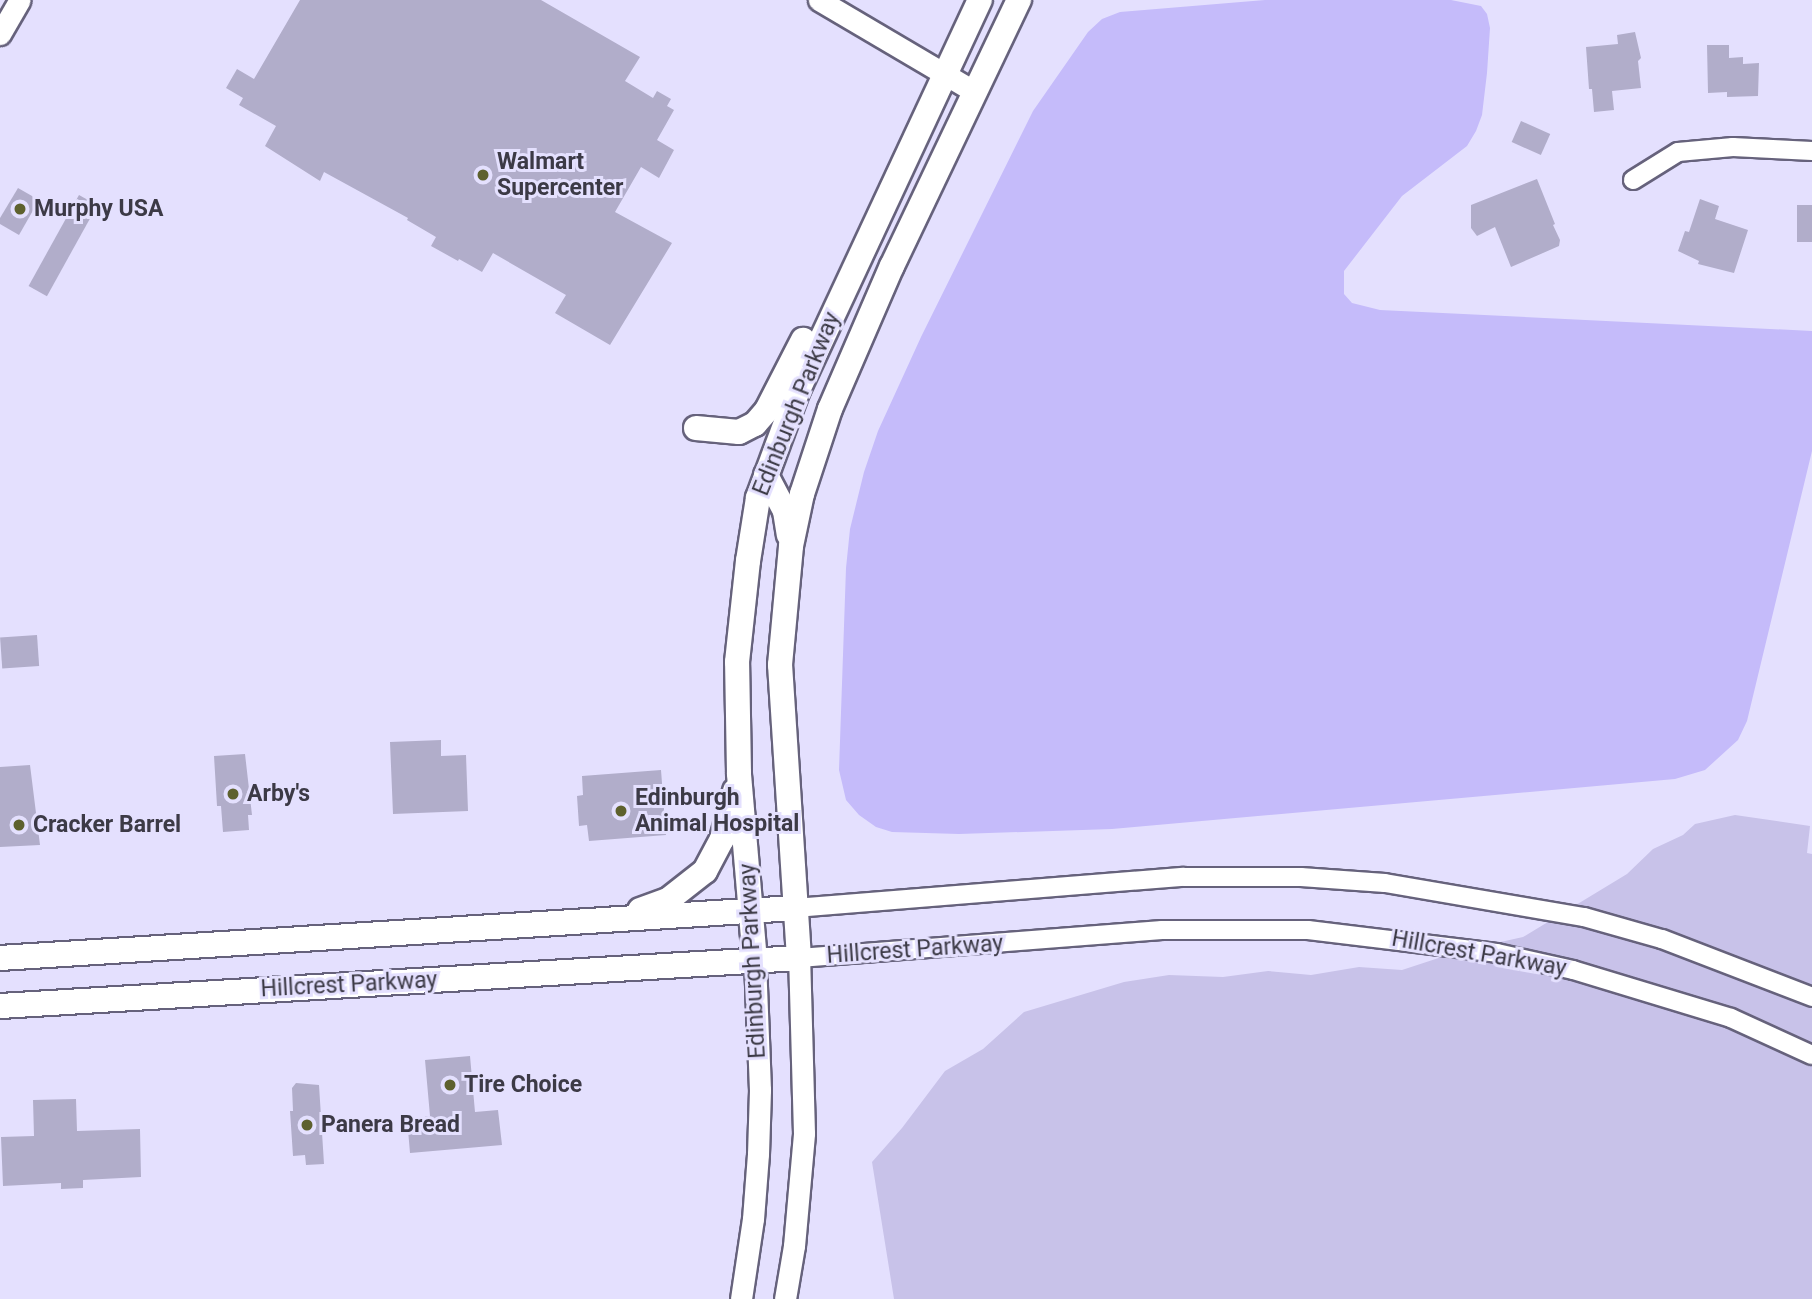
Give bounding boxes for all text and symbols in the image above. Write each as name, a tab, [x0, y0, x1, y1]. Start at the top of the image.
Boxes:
place label: Walmart Supercenter	[497, 148, 624, 202]
marker: Walmart Supercenter	[475, 167, 491, 183]
place label: Murphy USA	[34, 195, 163, 223]
marker: Murphy USA	[12, 201, 28, 217]
street label: Edinburgh Parkway	[748, 308, 846, 500]
place label: Arby's	[247, 780, 310, 808]
place label: Edinburgh Animal Hospital	[635, 784, 799, 838]
marker: Arby's	[225, 786, 241, 802]
marker: Edinburgh Animal Hospital	[613, 803, 629, 819]
place label: Cracker Barrel	[33, 811, 181, 839]
marker: Cracker Barrel	[11, 817, 27, 833]
street label: Edinburgh Parkway	[734, 863, 772, 1059]
street label: Hillcrest Parkway	[1389, 925, 1569, 983]
street label: Hillcrest Parkway	[826, 930, 1004, 970]
street label: Hillcrest Parkway	[260, 967, 438, 1003]
place label: Tire Choice	[464, 1071, 582, 1099]
marker: Tire Choice	[442, 1077, 458, 1093]
place label: Panera Bread	[321, 1111, 460, 1139]
marker: Panera Bread	[299, 1117, 315, 1133]

